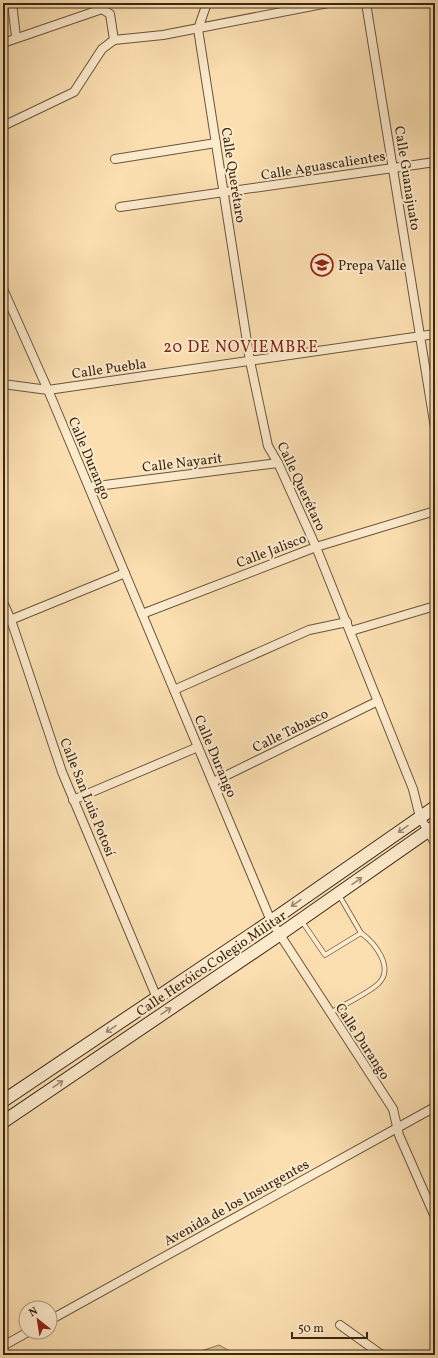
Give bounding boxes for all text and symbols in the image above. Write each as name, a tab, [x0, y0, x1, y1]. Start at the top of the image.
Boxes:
street label: Calle Guanajuato	[389, 125, 424, 232]
street label: Calle Querétaro	[216, 126, 249, 224]
street label: Calle Aguascalientes	[260, 147, 387, 186]
school or university icon: Prepa Valle	[309, 252, 335, 278]
place label: Prepa Valle	[338, 257, 407, 276]
district label: 20 DE NOVIEMBRE	[163, 337, 319, 359]
street label: Calle Puebla	[71, 355, 148, 384]
street label: Calle Durango	[63, 414, 115, 503]
street label: Calle Querétaro	[272, 439, 330, 534]
street label: Calle Nayarit	[141, 449, 223, 478]
street label: Calle Jalisco	[234, 529, 309, 573]
street label: Calle Tabasco	[250, 705, 332, 758]
street label: Calle Durango	[189, 712, 241, 801]
street label: Calle San Luis Potosí	[54, 735, 119, 860]
one-way arrow	[398, 825, 409, 833]
one-way arrow	[351, 877, 362, 885]
one-way arrow	[291, 899, 302, 907]
street label: Calle Heróico Colegio Militar	[133, 907, 291, 1022]
street label: Calle Durango	[330, 1000, 394, 1084]
one-way arrow	[160, 1007, 171, 1015]
one-way arrow	[106, 1025, 117, 1033]
one-way arrow	[53, 1080, 64, 1088]
street label: Avenida de los Insurgentes	[161, 1155, 313, 1251]
north arrow	[18, 1300, 58, 1340]
text: N	[27, 1304, 41, 1321]
scale bar	[292, 1314, 367, 1340]
text: 50 m	[298, 1321, 324, 1337]

